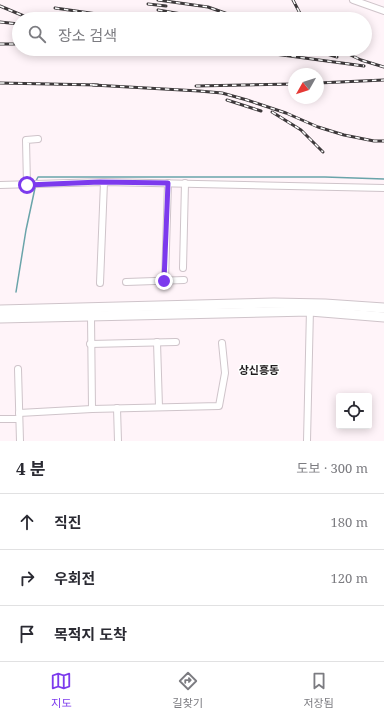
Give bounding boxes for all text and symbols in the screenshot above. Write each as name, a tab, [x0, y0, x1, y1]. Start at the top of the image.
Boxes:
search box	[12, 12, 372, 56]
icon: search	[26, 23, 48, 45]
text: 장소 검색	[58, 25, 117, 45]
north arrow	[288, 68, 324, 104]
route start	[18, 176, 36, 194]
route end	[155, 272, 173, 290]
district label: 상신흥동	[239, 362, 279, 377]
map controls	[336, 393, 372, 429]
button: locate	[336, 393, 372, 429]
text: 4 분	[16, 457, 46, 480]
text: 도보 · 300 m	[297, 459, 368, 477]
icon: ahead	[16, 511, 38, 533]
text: 직진	[54, 512, 82, 532]
text: 180 m	[331, 513, 368, 531]
icon: right	[16, 567, 38, 589]
text: 우회전	[54, 568, 95, 588]
text: 120 m	[331, 569, 368, 587]
icon: arrive	[16, 623, 38, 645]
text: 목적지 도착	[54, 624, 127, 644]
tab: 지도	[50, 670, 72, 710]
tab: 길찾기	[173, 670, 203, 710]
tab: 저장됨	[303, 670, 334, 710]

